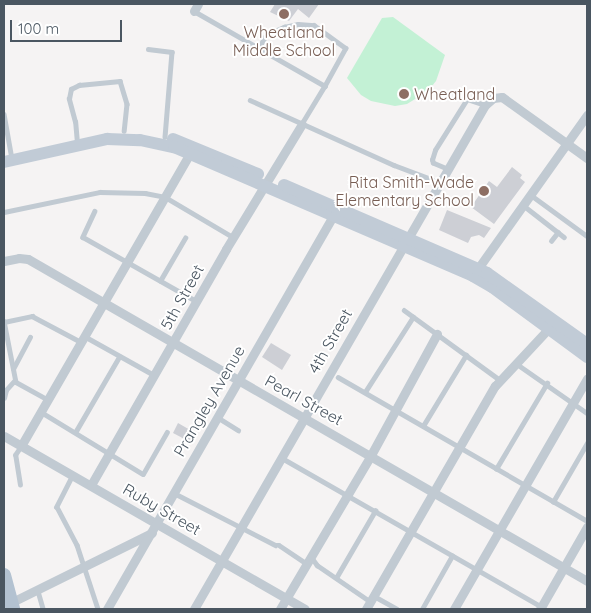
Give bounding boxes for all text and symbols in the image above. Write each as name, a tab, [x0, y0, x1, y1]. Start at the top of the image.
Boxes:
marker: Wheatland Middle School	[278, 8, 290, 20]
scale bar	[12, 10, 125, 42]
text: 100 m	[18, 19, 59, 38]
place label: Wheatland Middle School	[233, 22, 335, 60]
place label: Wheatland	[414, 84, 495, 104]
marker: Wheatland	[398, 88, 410, 100]
place label: Rita Smith-Wade Elementary School	[335, 172, 474, 210]
marker: Rita Smith-Wade Elementary School	[478, 185, 490, 197]
street label: 5th Street	[156, 261, 208, 333]
street label: 4th Street	[304, 305, 356, 377]
street label: Prangley Avenue	[169, 342, 249, 460]
street label: Pearl Street	[262, 371, 346, 429]
street label: Ruby Street	[120, 479, 204, 539]

